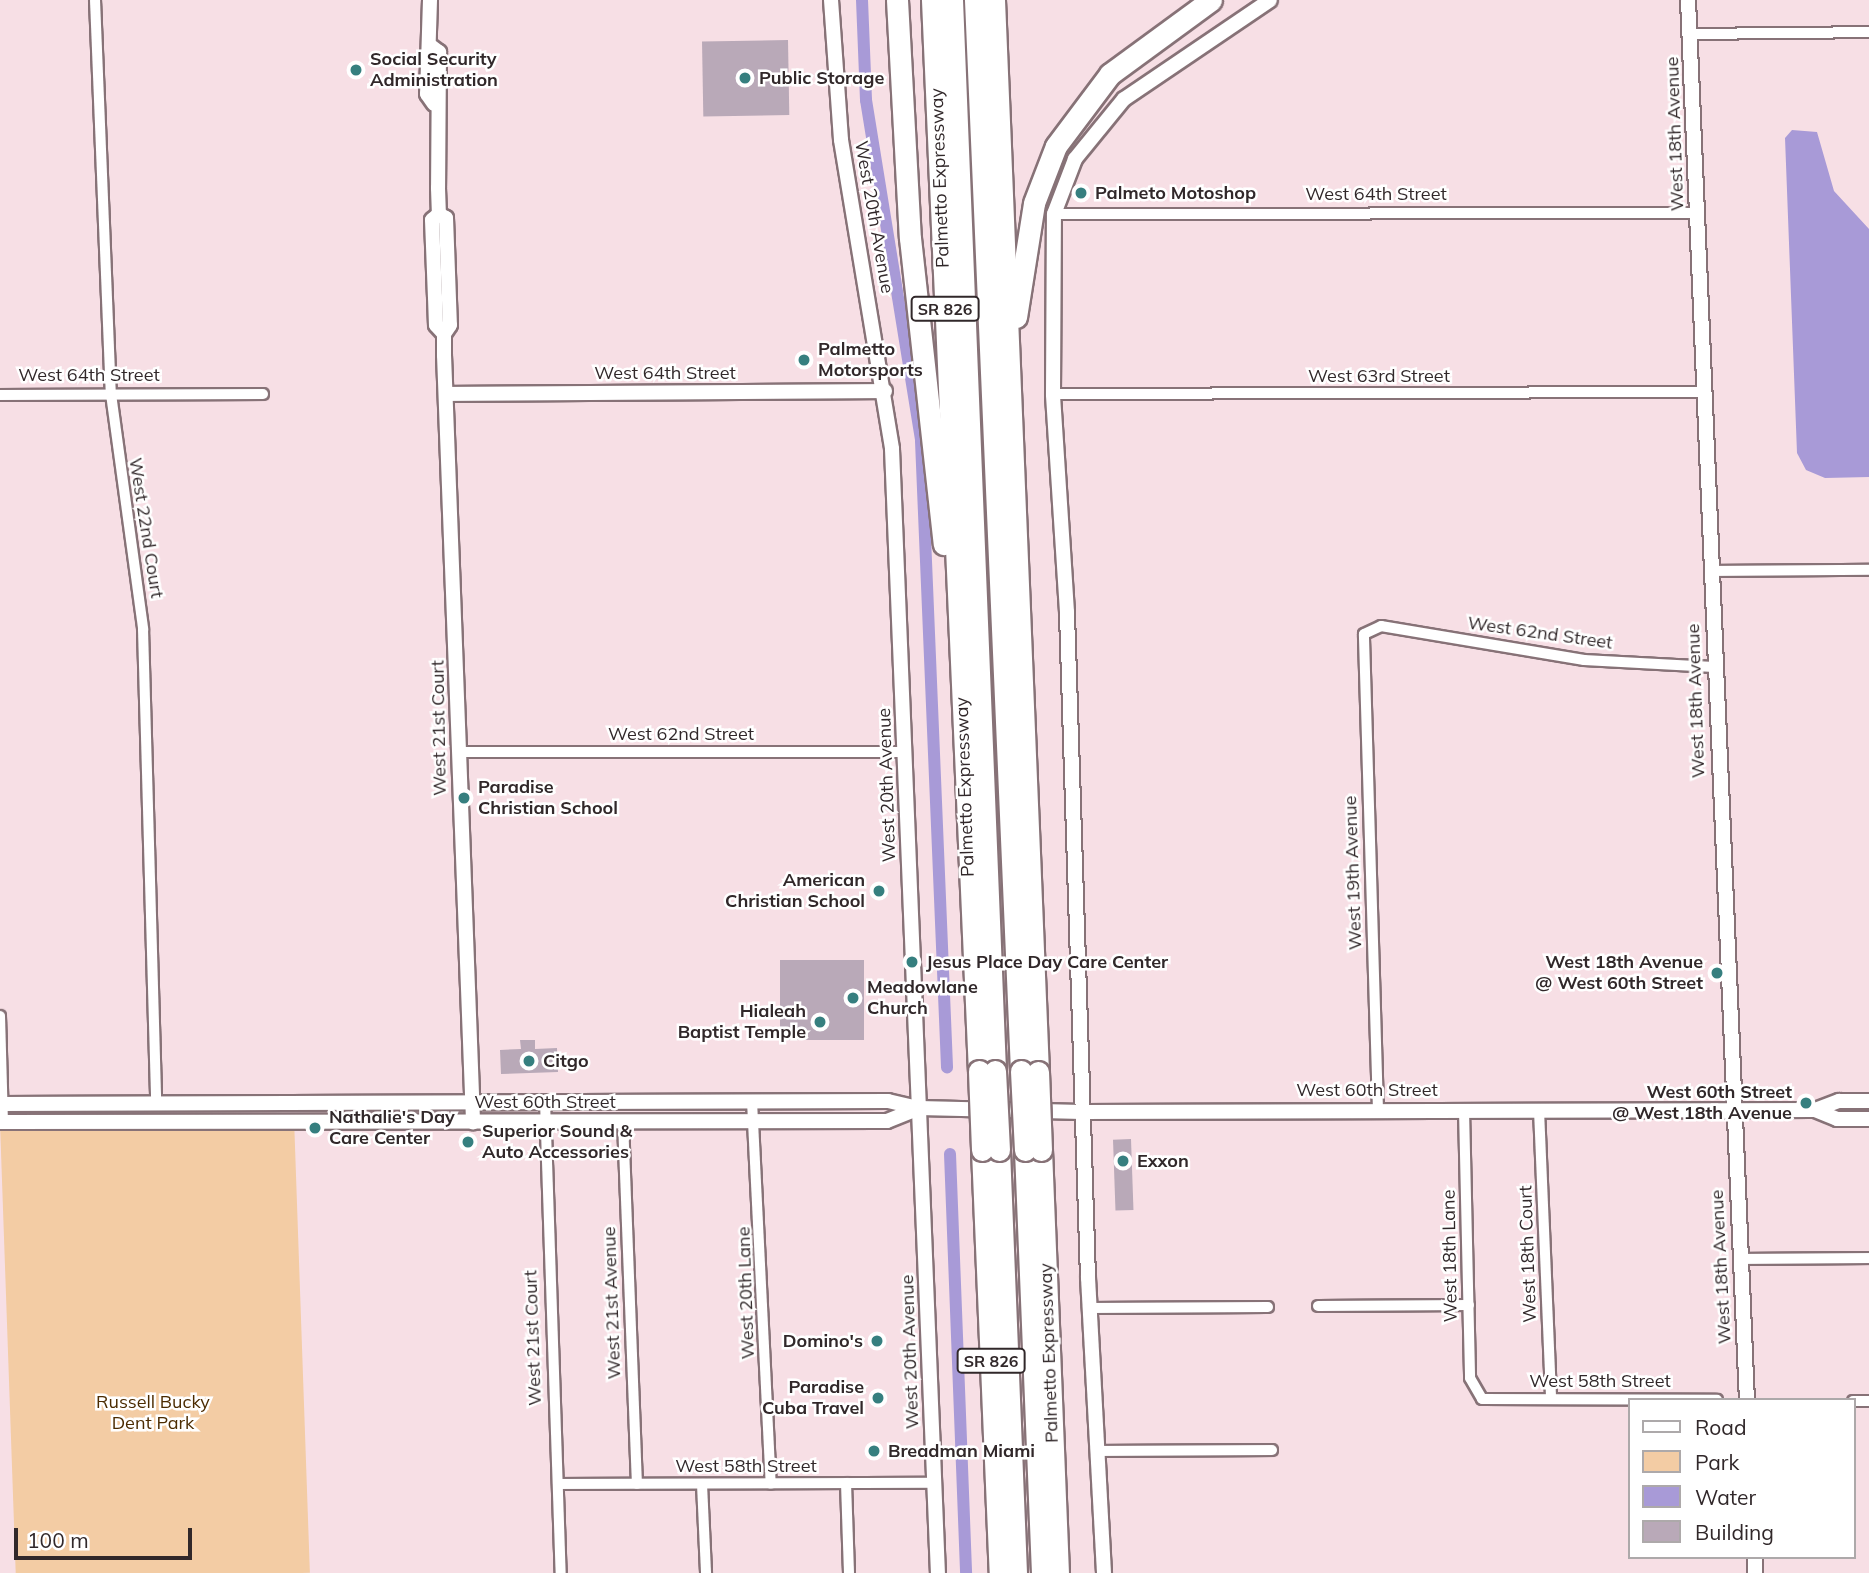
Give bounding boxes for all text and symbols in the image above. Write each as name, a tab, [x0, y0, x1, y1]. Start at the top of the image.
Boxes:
place label: Social Security Administration	[370, 49, 498, 92]
street label: West 18th Avenue	[1662, 56, 1688, 212]
marker: Social Security Administration	[348, 62, 364, 78]
place label: Public Storage	[759, 67, 884, 89]
marker: Public Storage	[737, 70, 753, 86]
street label: Palmetto Expressway	[926, 88, 954, 268]
street label: West 20th Avenue	[850, 139, 898, 295]
place label: Palmeto Motoshop	[1095, 182, 1256, 204]
street label: West 64th Street	[1305, 183, 1447, 205]
marker: Palmeto Motoshop	[1073, 185, 1089, 201]
road number: SR 826	[910, 296, 980, 322]
place label: Palmetto Motorsports	[818, 339, 923, 382]
marker: Palmetto Motorsports	[796, 352, 812, 368]
street label: West 64th Street	[594, 362, 736, 384]
street label: West 64th Street	[18, 364, 160, 386]
street label: West 63rd Street	[1308, 365, 1450, 387]
street label: West 22nd Court	[124, 456, 168, 600]
street label: West 62nd Street	[1466, 612, 1614, 654]
street label: West 18th Avenue	[1683, 623, 1709, 779]
street label: West 21st Court	[427, 660, 451, 796]
street label: Palmetto Expressway	[951, 697, 979, 877]
street label: West 20th Avenue	[874, 707, 900, 863]
street label: West 62nd Street	[608, 723, 754, 745]
place label: Paradise Christian School	[478, 777, 618, 820]
marker: Paradise Christian School	[456, 790, 472, 806]
street label: West 19th Avenue	[1340, 795, 1366, 951]
place label: American Christian School	[725, 870, 865, 912]
marker: American Christian School	[871, 883, 887, 899]
place label: Jesus Place Day Care Center	[926, 951, 1168, 973]
place label: West 18th Avenue @ West 60th Street	[1535, 952, 1703, 995]
marker: Jesus Place Day Care Center	[904, 954, 920, 970]
marker: West 18th Avenue @ West 60th Street	[1709, 965, 1725, 981]
place label: Meadowlane Church	[867, 977, 978, 1020]
marker: Meadowlane Church	[845, 990, 861, 1006]
place label: Hialeah Baptist Temple	[678, 1001, 806, 1044]
marker: Hialeah Baptist Temple	[812, 1014, 828, 1030]
place label: Citgo	[543, 1050, 589, 1072]
marker: Citgo	[521, 1053, 537, 1069]
street label: West 60th Street	[1296, 1079, 1438, 1101]
place label: West 60th Street @ West 18th Avenue	[1612, 1082, 1792, 1124]
street label: West 60th Street	[474, 1091, 616, 1113]
marker: West 60th Street @ West 18th Avenue	[1798, 1095, 1814, 1111]
place label: Nathalie's Day Care Center	[329, 1107, 455, 1150]
marker: Nathalie's Day Care Center	[307, 1120, 323, 1136]
place label: Superior Sound & Auto Accessories	[482, 1121, 632, 1164]
marker: Superior Sound & Auto Accessories	[460, 1134, 476, 1150]
place label: Exxon	[1137, 1150, 1189, 1172]
marker: Exxon	[1115, 1153, 1131, 1169]
street label: West 18th Court	[1515, 1185, 1541, 1323]
street label: West 18th Lane	[1438, 1189, 1462, 1323]
street label: West 18th Avenue	[1706, 1189, 1736, 1345]
street label: West 21st Avenue	[599, 1226, 625, 1380]
street label: West 20th Lane	[733, 1226, 759, 1360]
street label: Palmetto Expressway	[1035, 1263, 1063, 1443]
street label: West 21st Court	[520, 1270, 546, 1406]
street label: West 20th Avenue	[897, 1274, 923, 1430]
place label: Domino's	[783, 1330, 863, 1352]
marker: Domino's	[869, 1333, 885, 1349]
road number: SR 826	[956, 1348, 1026, 1373]
street label: West 58th Street	[1529, 1370, 1671, 1392]
place label: Paradise Cuba Travel	[762, 1377, 864, 1420]
marker: Paradise Cuba Travel	[870, 1390, 886, 1406]
park label: Russell Bucky Dent Park	[96, 1392, 210, 1434]
legend	[1628, 1398, 1855, 1559]
text: Road	[1695, 1414, 1746, 1440]
place label: Breadman Miami	[888, 1440, 1035, 1462]
marker: Breadman Miami	[866, 1443, 882, 1459]
text: Park	[1695, 1449, 1739, 1475]
street label: West 58th Street	[675, 1455, 817, 1477]
text: Water	[1695, 1484, 1756, 1510]
scale bar	[18, 1514, 196, 1558]
text: Building	[1695, 1519, 1774, 1545]
text: 100 m	[27, 1527, 89, 1553]

